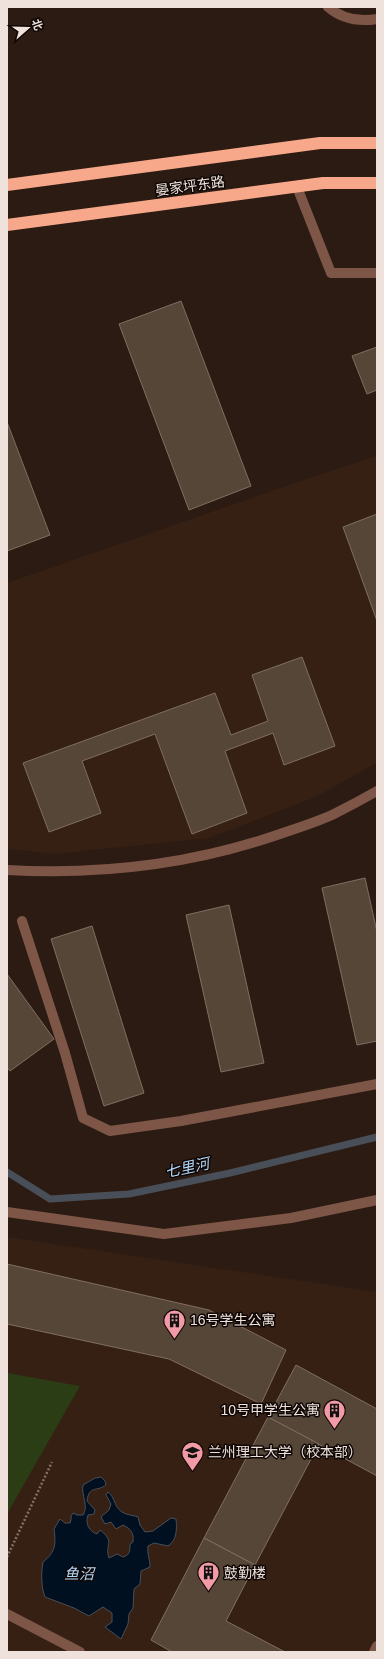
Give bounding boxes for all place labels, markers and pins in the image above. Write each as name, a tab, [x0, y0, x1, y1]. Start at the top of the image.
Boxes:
building icon: 16号学生公寓	[161, 1307, 187, 1340]
place label: 16号学生公寓	[190, 1312, 276, 1328]
building icon: 10号甲学生公寓	[322, 1397, 348, 1430]
place label: 10号甲学生公寓	[220, 1402, 320, 1418]
school or university icon: 兰州理工大学（校本部）	[179, 1439, 205, 1472]
place label: 兰州理工大学（校本部）	[208, 1444, 362, 1460]
building icon: 鼓勤楼	[195, 1560, 221, 1593]
place label: 鼓勤楼	[224, 1565, 266, 1581]

